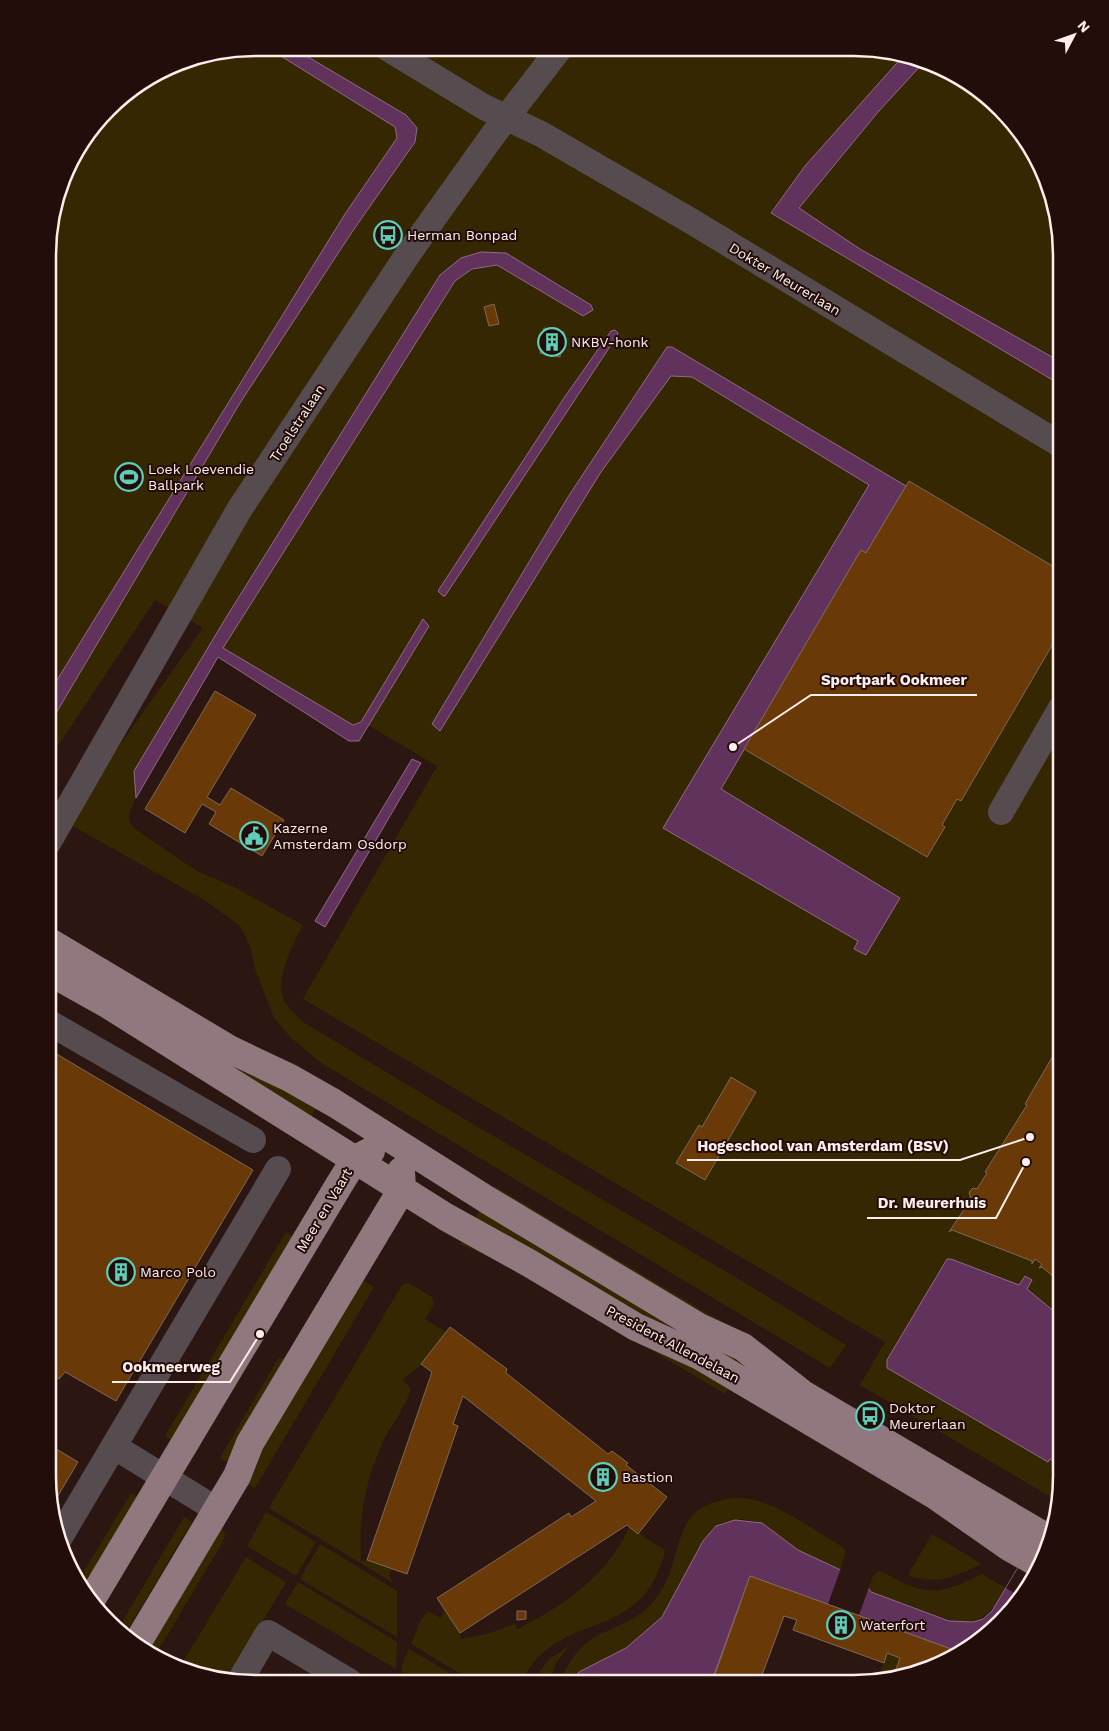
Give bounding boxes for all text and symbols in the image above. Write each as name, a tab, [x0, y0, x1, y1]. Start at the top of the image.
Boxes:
north arrow	[1049, 10, 1099, 60]
text: N	[1074, 17, 1093, 36]
bus stop icon: Herman Bonpad	[373, 220, 403, 250]
place label: Herman Bonpad	[407, 227, 517, 243]
street label: Dokter Meurerlaan	[726, 239, 844, 319]
building icon: NKBV-honk	[537, 327, 567, 357]
place label: NKBV-honk	[571, 334, 649, 350]
street label: Troelstralaan	[266, 381, 328, 465]
place label: Loek Loevendie Ballpark	[148, 461, 254, 493]
sports icon: Loek Loevendie Ballpark	[114, 462, 144, 492]
callout: Sportpark Ookmeer	[811, 665, 977, 695]
text: Sportpark Ookmeer	[821, 671, 968, 689]
place label: Kazerne Amsterdam Osdorp	[273, 820, 407, 852]
public building icon: Kazerne Amsterdam Osdorp	[239, 821, 269, 851]
callout: Hogeschool van Amsterdam (BSV)	[687, 1130, 960, 1160]
text: Hogeschool van Amsterdam (BSV)	[697, 1137, 949, 1155]
street label: Meer en Vaart	[293, 1165, 355, 1255]
callout: Dr. Meurerhuis	[867, 1188, 996, 1218]
text: Dr. Meurerhuis	[878, 1194, 986, 1212]
building icon: Marco Polo	[106, 1257, 136, 1287]
place label: Marco Polo	[140, 1264, 216, 1280]
street label: President Allendelaan	[603, 1302, 743, 1386]
callout: Ookmeerweg	[112, 1352, 230, 1382]
text: Ookmeerweg	[122, 1358, 220, 1376]
place label: Doktor Meurerlaan	[889, 1400, 966, 1432]
bus stop icon: Doktor Meurerlaan	[855, 1401, 885, 1431]
building icon: Bastion	[588, 1462, 618, 1492]
place label: Bastion	[622, 1469, 673, 1485]
building icon: Waterfort	[826, 1610, 856, 1640]
place label: Waterfort	[860, 1617, 925, 1633]

